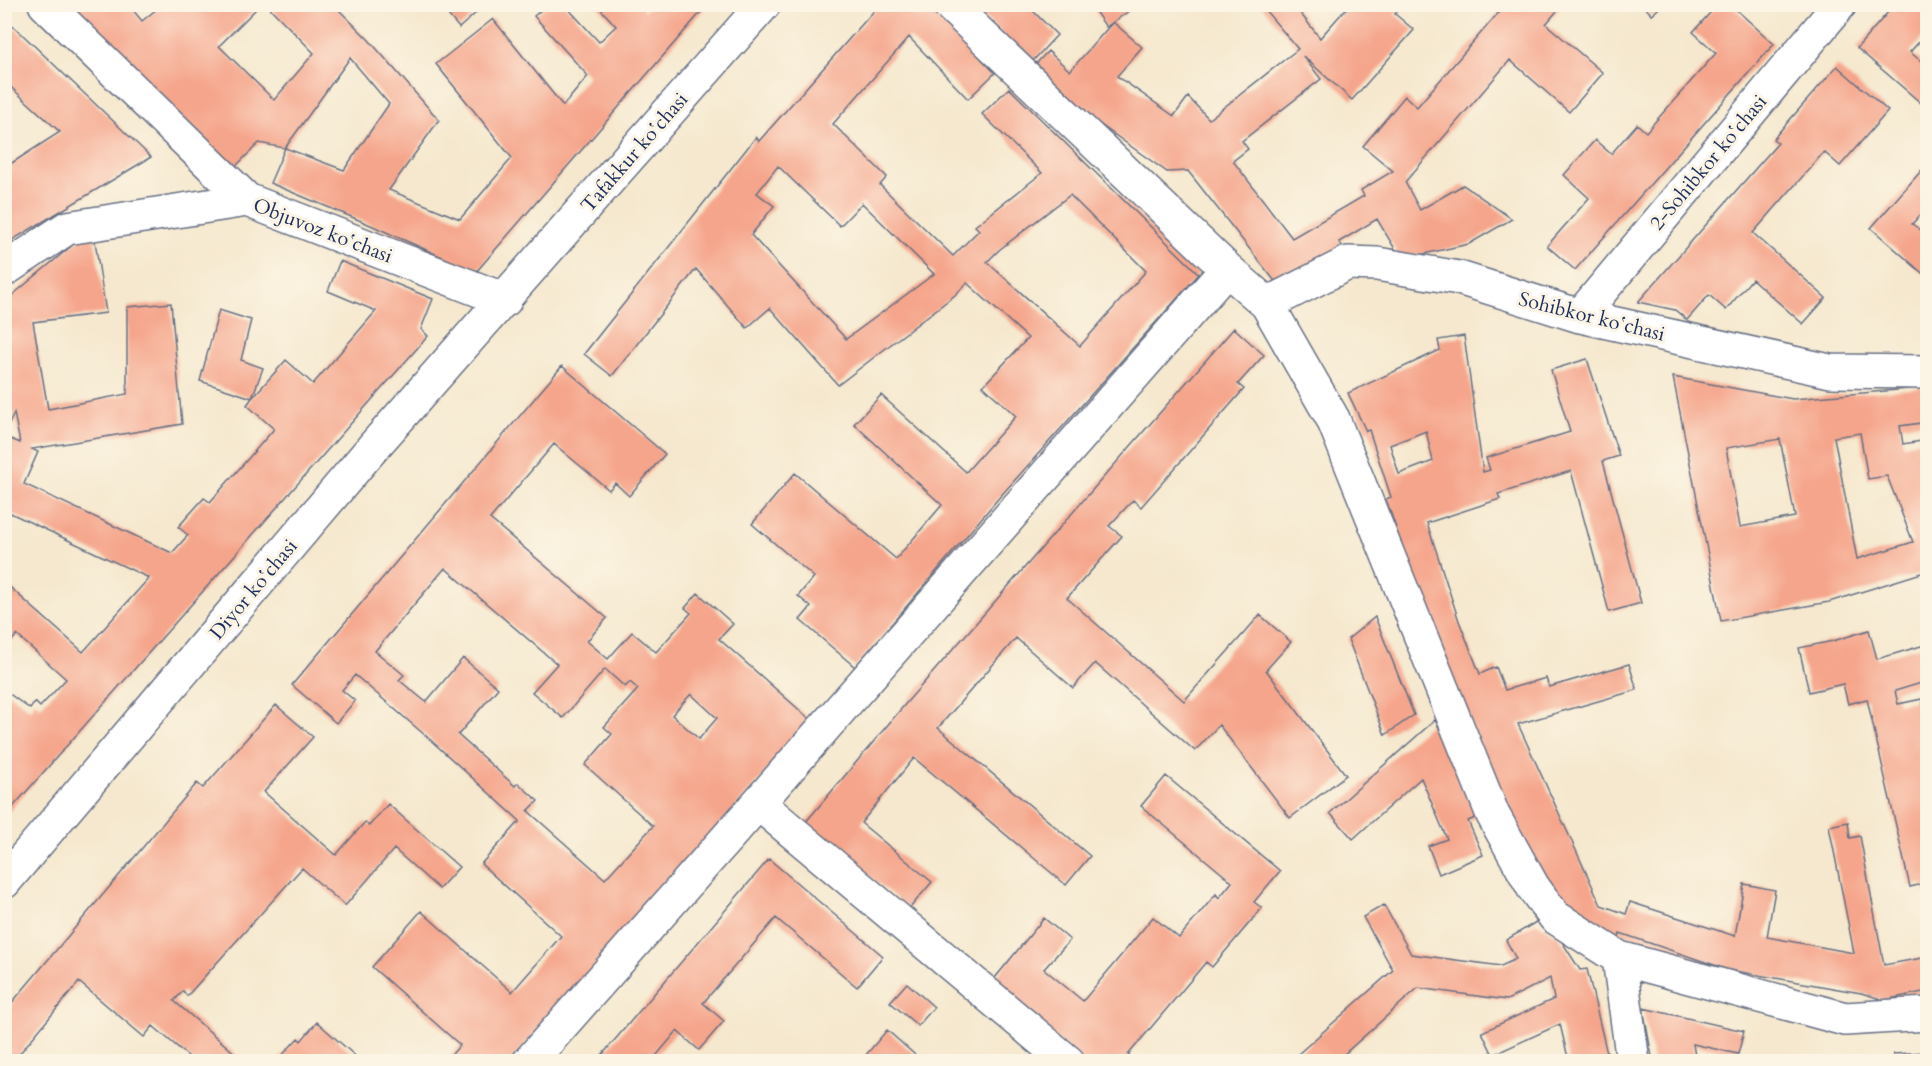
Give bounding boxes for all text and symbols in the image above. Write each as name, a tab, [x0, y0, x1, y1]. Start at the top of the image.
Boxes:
street label: Tafakkur koʻchasi	[575, 86, 694, 218]
street label: 2-Sohibkor koʻchasi	[1644, 89, 1773, 236]
street label: Objuvoz koʻchasi	[249, 191, 397, 270]
street label: Sohibkor koʻchasi	[1516, 285, 1668, 348]
street label: Diyor koʻchasi	[203, 533, 304, 645]

